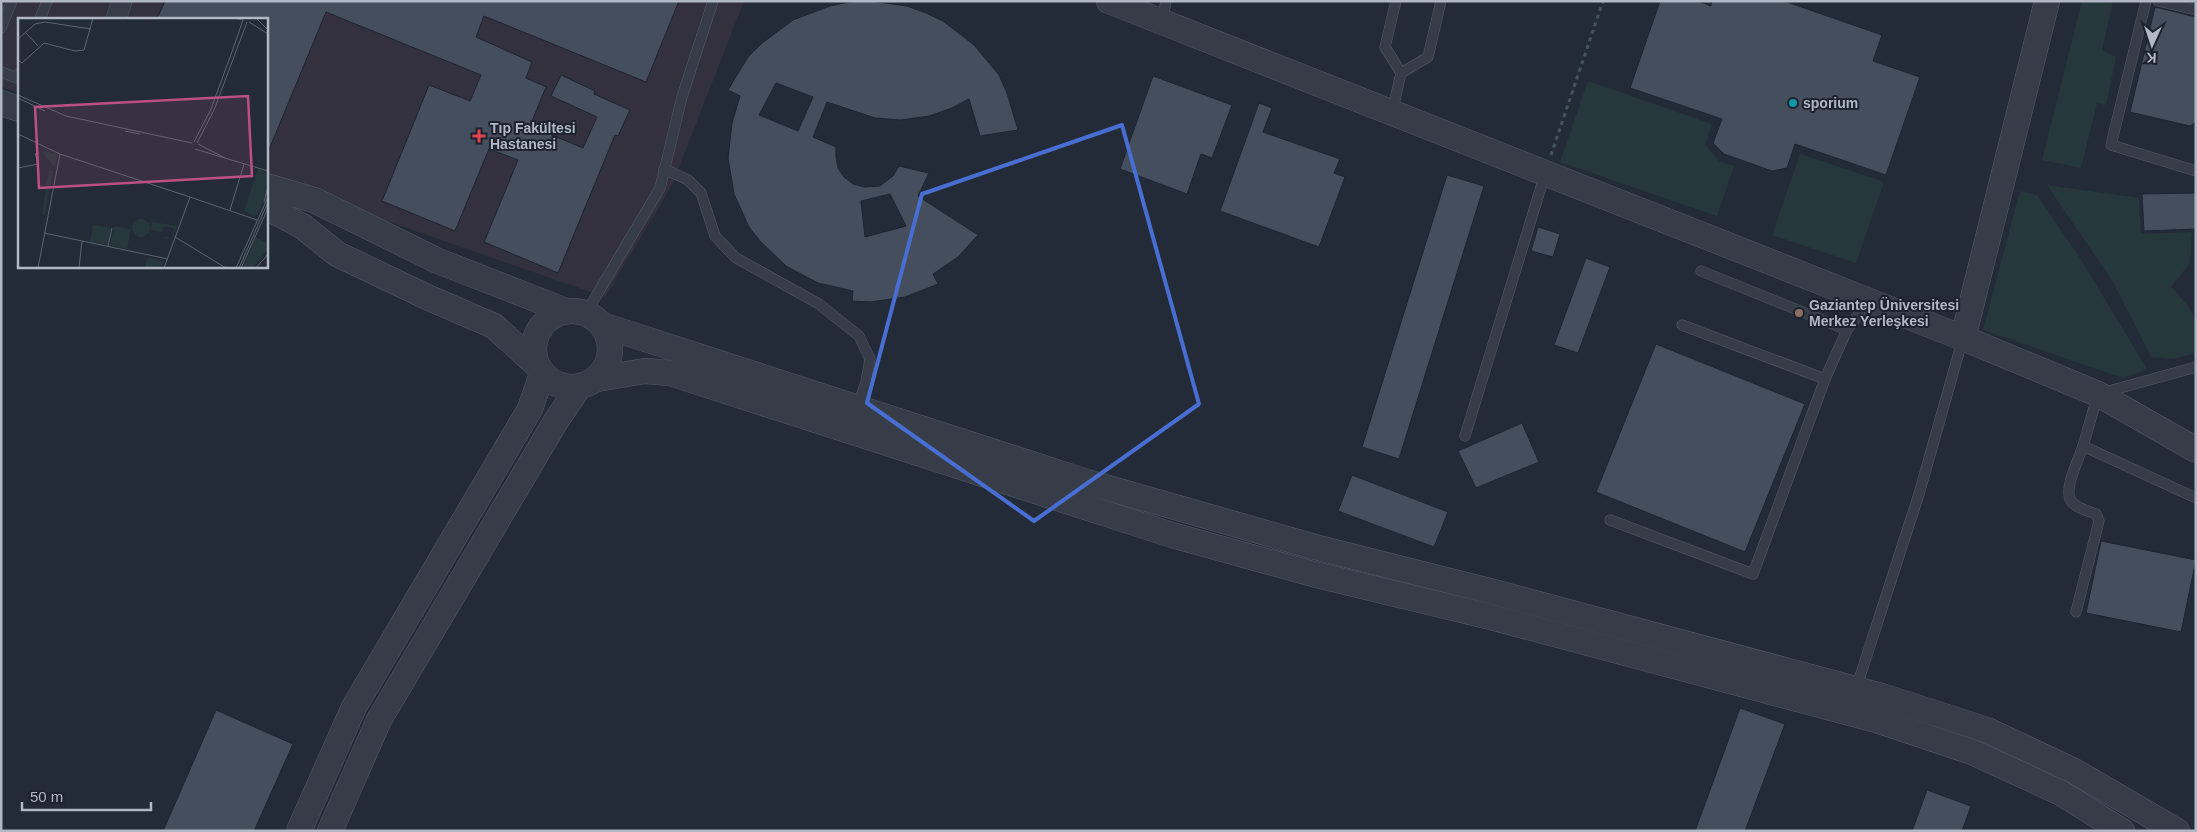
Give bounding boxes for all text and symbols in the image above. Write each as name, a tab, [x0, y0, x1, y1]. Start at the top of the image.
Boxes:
inset map	[18, 18, 268, 268]
north arrow	[2127, 20, 2177, 70]
text: K	[2146, 50, 2157, 66]
place label: sporium	[1803, 95, 1858, 111]
marker: sporium	[1787, 97, 1799, 109]
place label: Tıp Fakültesi Hastanesi	[490, 120, 576, 152]
marker: Tıp Fakültesi Hastanesi	[472, 129, 486, 143]
place label: Gaziantep Üniversitesi Merkez Yerleşkesi	[1809, 297, 1959, 329]
marker: Gaziantep Üniversitesi Merkez Yerleşkesi	[1793, 307, 1805, 319]
scale bar	[22, 780, 151, 812]
text: 50 m	[30, 788, 63, 805]

